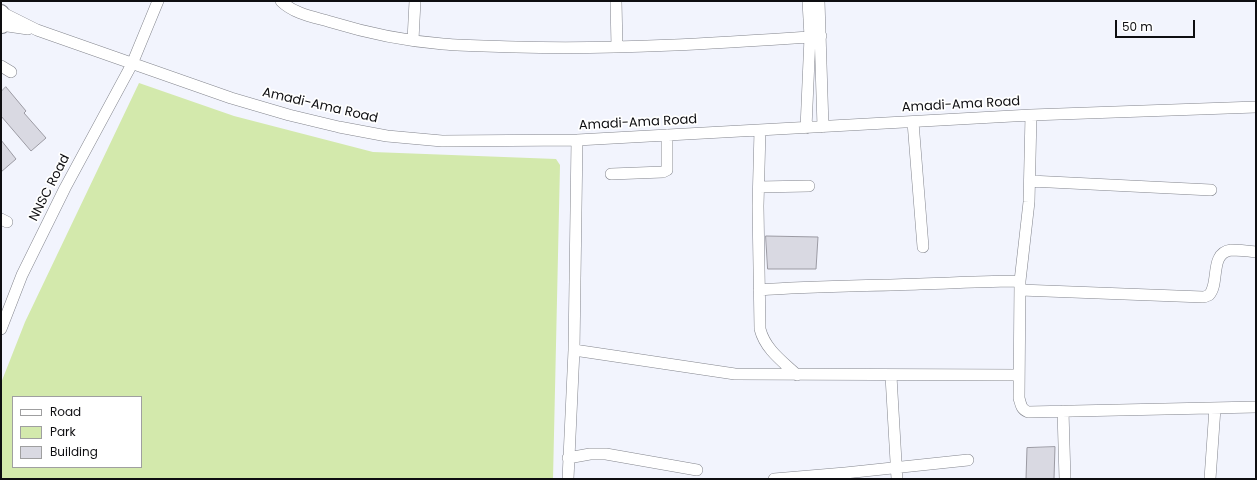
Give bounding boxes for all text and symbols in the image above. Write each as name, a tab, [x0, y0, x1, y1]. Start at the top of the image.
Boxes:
scale bar	[1117, 12, 1197, 38]
text: 50 m	[1122, 18, 1153, 35]
street label: Amadi-Ama Road	[261, 85, 379, 127]
street label: Amadi-Ama Road	[902, 94, 1020, 116]
street label: Amadi-Ama Road	[579, 112, 697, 134]
street label: NNSC Road	[26, 152, 74, 224]
legend	[12, 396, 142, 468]
text: Road	[50, 403, 81, 420]
text: Park	[50, 423, 76, 440]
text: Building	[50, 443, 98, 460]

